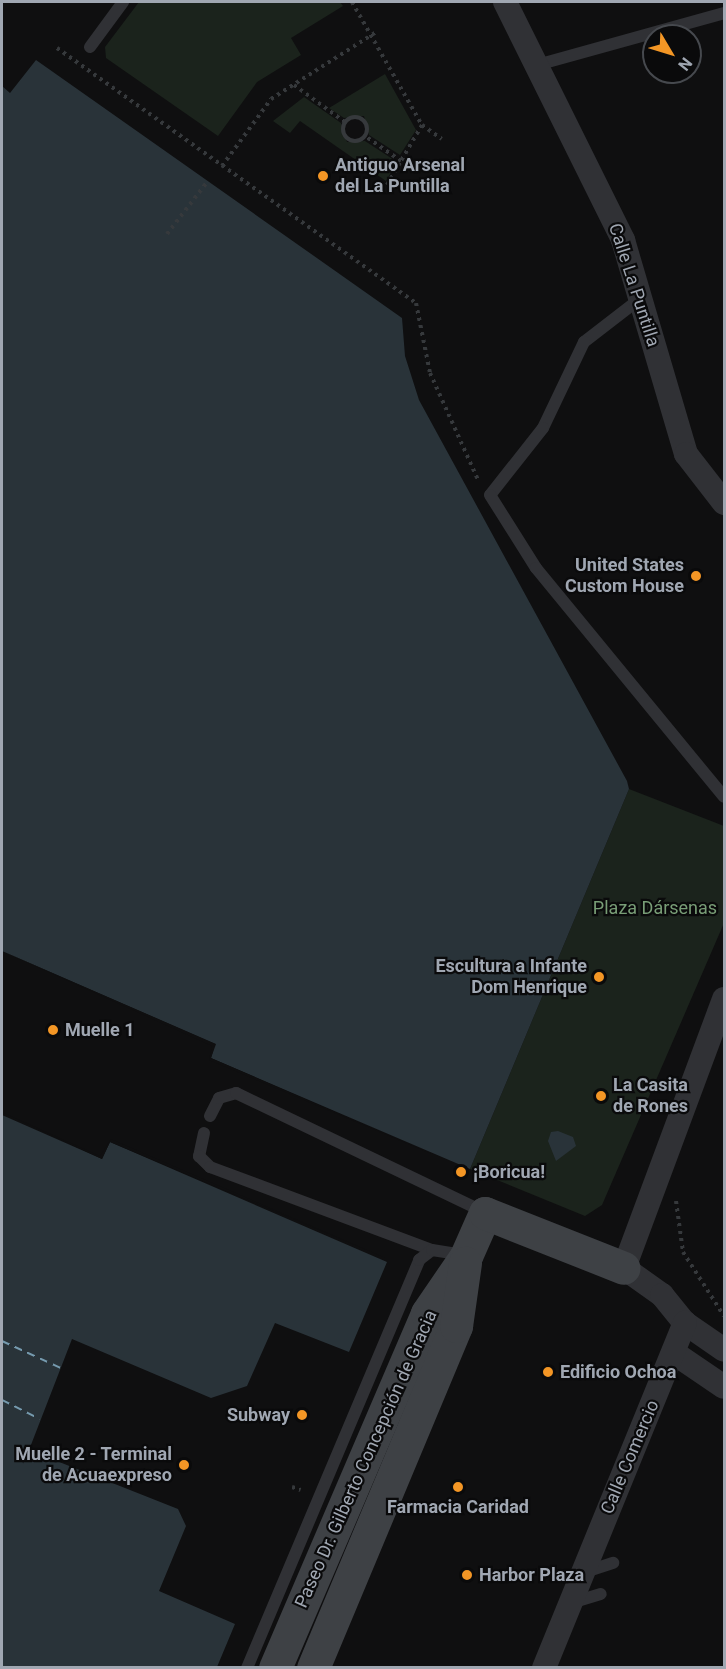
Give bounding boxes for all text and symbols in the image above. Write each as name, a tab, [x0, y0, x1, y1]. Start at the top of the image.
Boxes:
north arrow	[642, 24, 702, 84]
text: N	[674, 54, 696, 74]
place label: Antiguo Arsenal del La Puntilla	[335, 155, 465, 198]
marker: Antiguo Arsenal del La Puntilla	[316, 169, 330, 183]
street label: Calle La Puntilla	[604, 221, 664, 349]
place label: United States Custom House	[565, 555, 684, 598]
marker: United States Custom House	[689, 569, 703, 583]
park label: Plaza Dársenas	[593, 897, 717, 919]
place label: Escultura a Infante Dom Henrique	[435, 956, 587, 998]
marker: Escultura a Infante Dom Henrique	[592, 970, 606, 984]
place label: Muelle 1	[65, 1019, 135, 1041]
marker: Muelle 1	[46, 1023, 60, 1037]
place label: La Casita de Rones	[613, 1075, 688, 1118]
marker: La Casita de Rones	[594, 1089, 608, 1103]
place label: ¡Boricua!	[473, 1161, 545, 1183]
marker: ¡Boricua!	[454, 1165, 468, 1179]
street label: Paseo Dr. Gilberto Concepción de Gracia	[290, 1307, 442, 1611]
place label: Edificio Ochoa	[560, 1361, 676, 1383]
marker: Edificio Ochoa	[541, 1365, 555, 1379]
street label: Calle Comercio	[596, 1397, 664, 1517]
place label: Subway	[227, 1404, 290, 1426]
marker: Subway	[295, 1408, 309, 1422]
place label: Muelle 2 - Terminal de Acuaexpreso	[15, 1444, 172, 1486]
marker: Muelle 2 - Terminal de Acuaexpreso	[177, 1458, 191, 1472]
marker: Farmacia Caridad	[451, 1480, 465, 1494]
place label: Farmacia Caridad	[387, 1496, 529, 1518]
place label: Harbor Plaza	[479, 1564, 584, 1586]
marker: Harbor Plaza	[460, 1568, 474, 1582]

